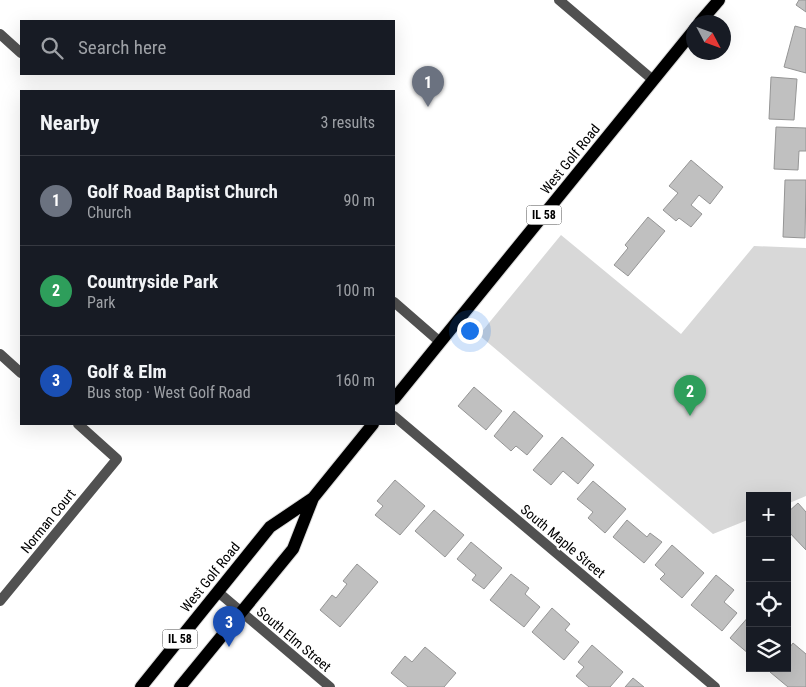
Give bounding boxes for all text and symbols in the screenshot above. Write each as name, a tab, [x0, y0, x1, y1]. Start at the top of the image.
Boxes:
north arrow	[686, 15, 731, 60]
search box	[20, 20, 395, 75]
icon: search	[38, 34, 66, 62]
text: Search here	[78, 36, 166, 59]
pin: 1	[412, 66, 444, 107]
text: Nearby	[40, 111, 99, 135]
text: 3 results	[320, 113, 375, 132]
street label: West Golf Road	[537, 121, 603, 197]
text: Golf Road Baptist Church	[87, 180, 278, 203]
text: 1	[52, 191, 60, 210]
text: 90 m	[343, 191, 375, 210]
text: Church	[87, 203, 131, 222]
road number: IL 58	[526, 206, 562, 224]
text: Countryside Park	[87, 270, 218, 293]
text: 2	[52, 281, 60, 300]
text: 100 m	[336, 281, 375, 300]
text: Park	[87, 293, 116, 312]
your location	[457, 318, 483, 344]
text: Golf & Elm	[87, 360, 167, 383]
text: 3	[52, 371, 60, 390]
text: 160 m	[336, 371, 375, 390]
pin: 2	[674, 375, 706, 416]
text: Bus stop · West Golf Road	[87, 383, 251, 402]
street label: Norman Court	[17, 486, 79, 556]
map controls	[746, 492, 791, 672]
button: +	[746, 492, 791, 537]
street label: South Maple Street	[518, 501, 608, 581]
button: −	[746, 537, 791, 582]
street label: West Golf Road	[177, 539, 243, 615]
button: locate	[746, 582, 791, 627]
street label: South Elm Street	[254, 603, 334, 675]
pin: 3	[213, 606, 245, 647]
button: layers	[746, 627, 791, 672]
road number: IL 58	[162, 630, 198, 648]

